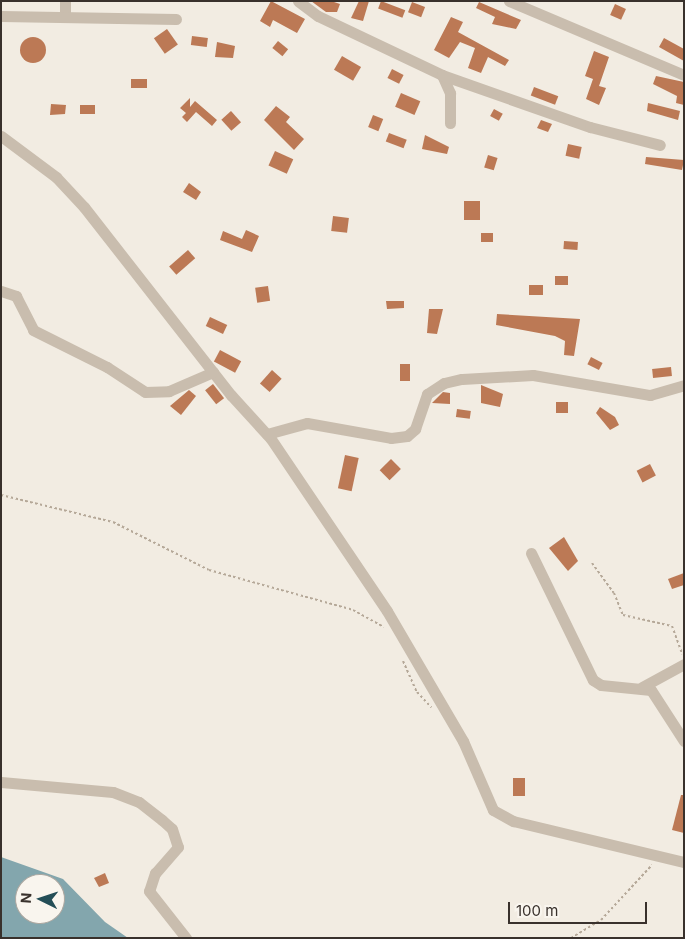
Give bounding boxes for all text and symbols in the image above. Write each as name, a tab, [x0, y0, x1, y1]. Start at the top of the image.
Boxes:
north arrow	[15, 874, 65, 924]
text: N	[17, 892, 34, 904]
scale bar	[510, 892, 649, 924]
text: 100 m	[516, 901, 558, 920]

